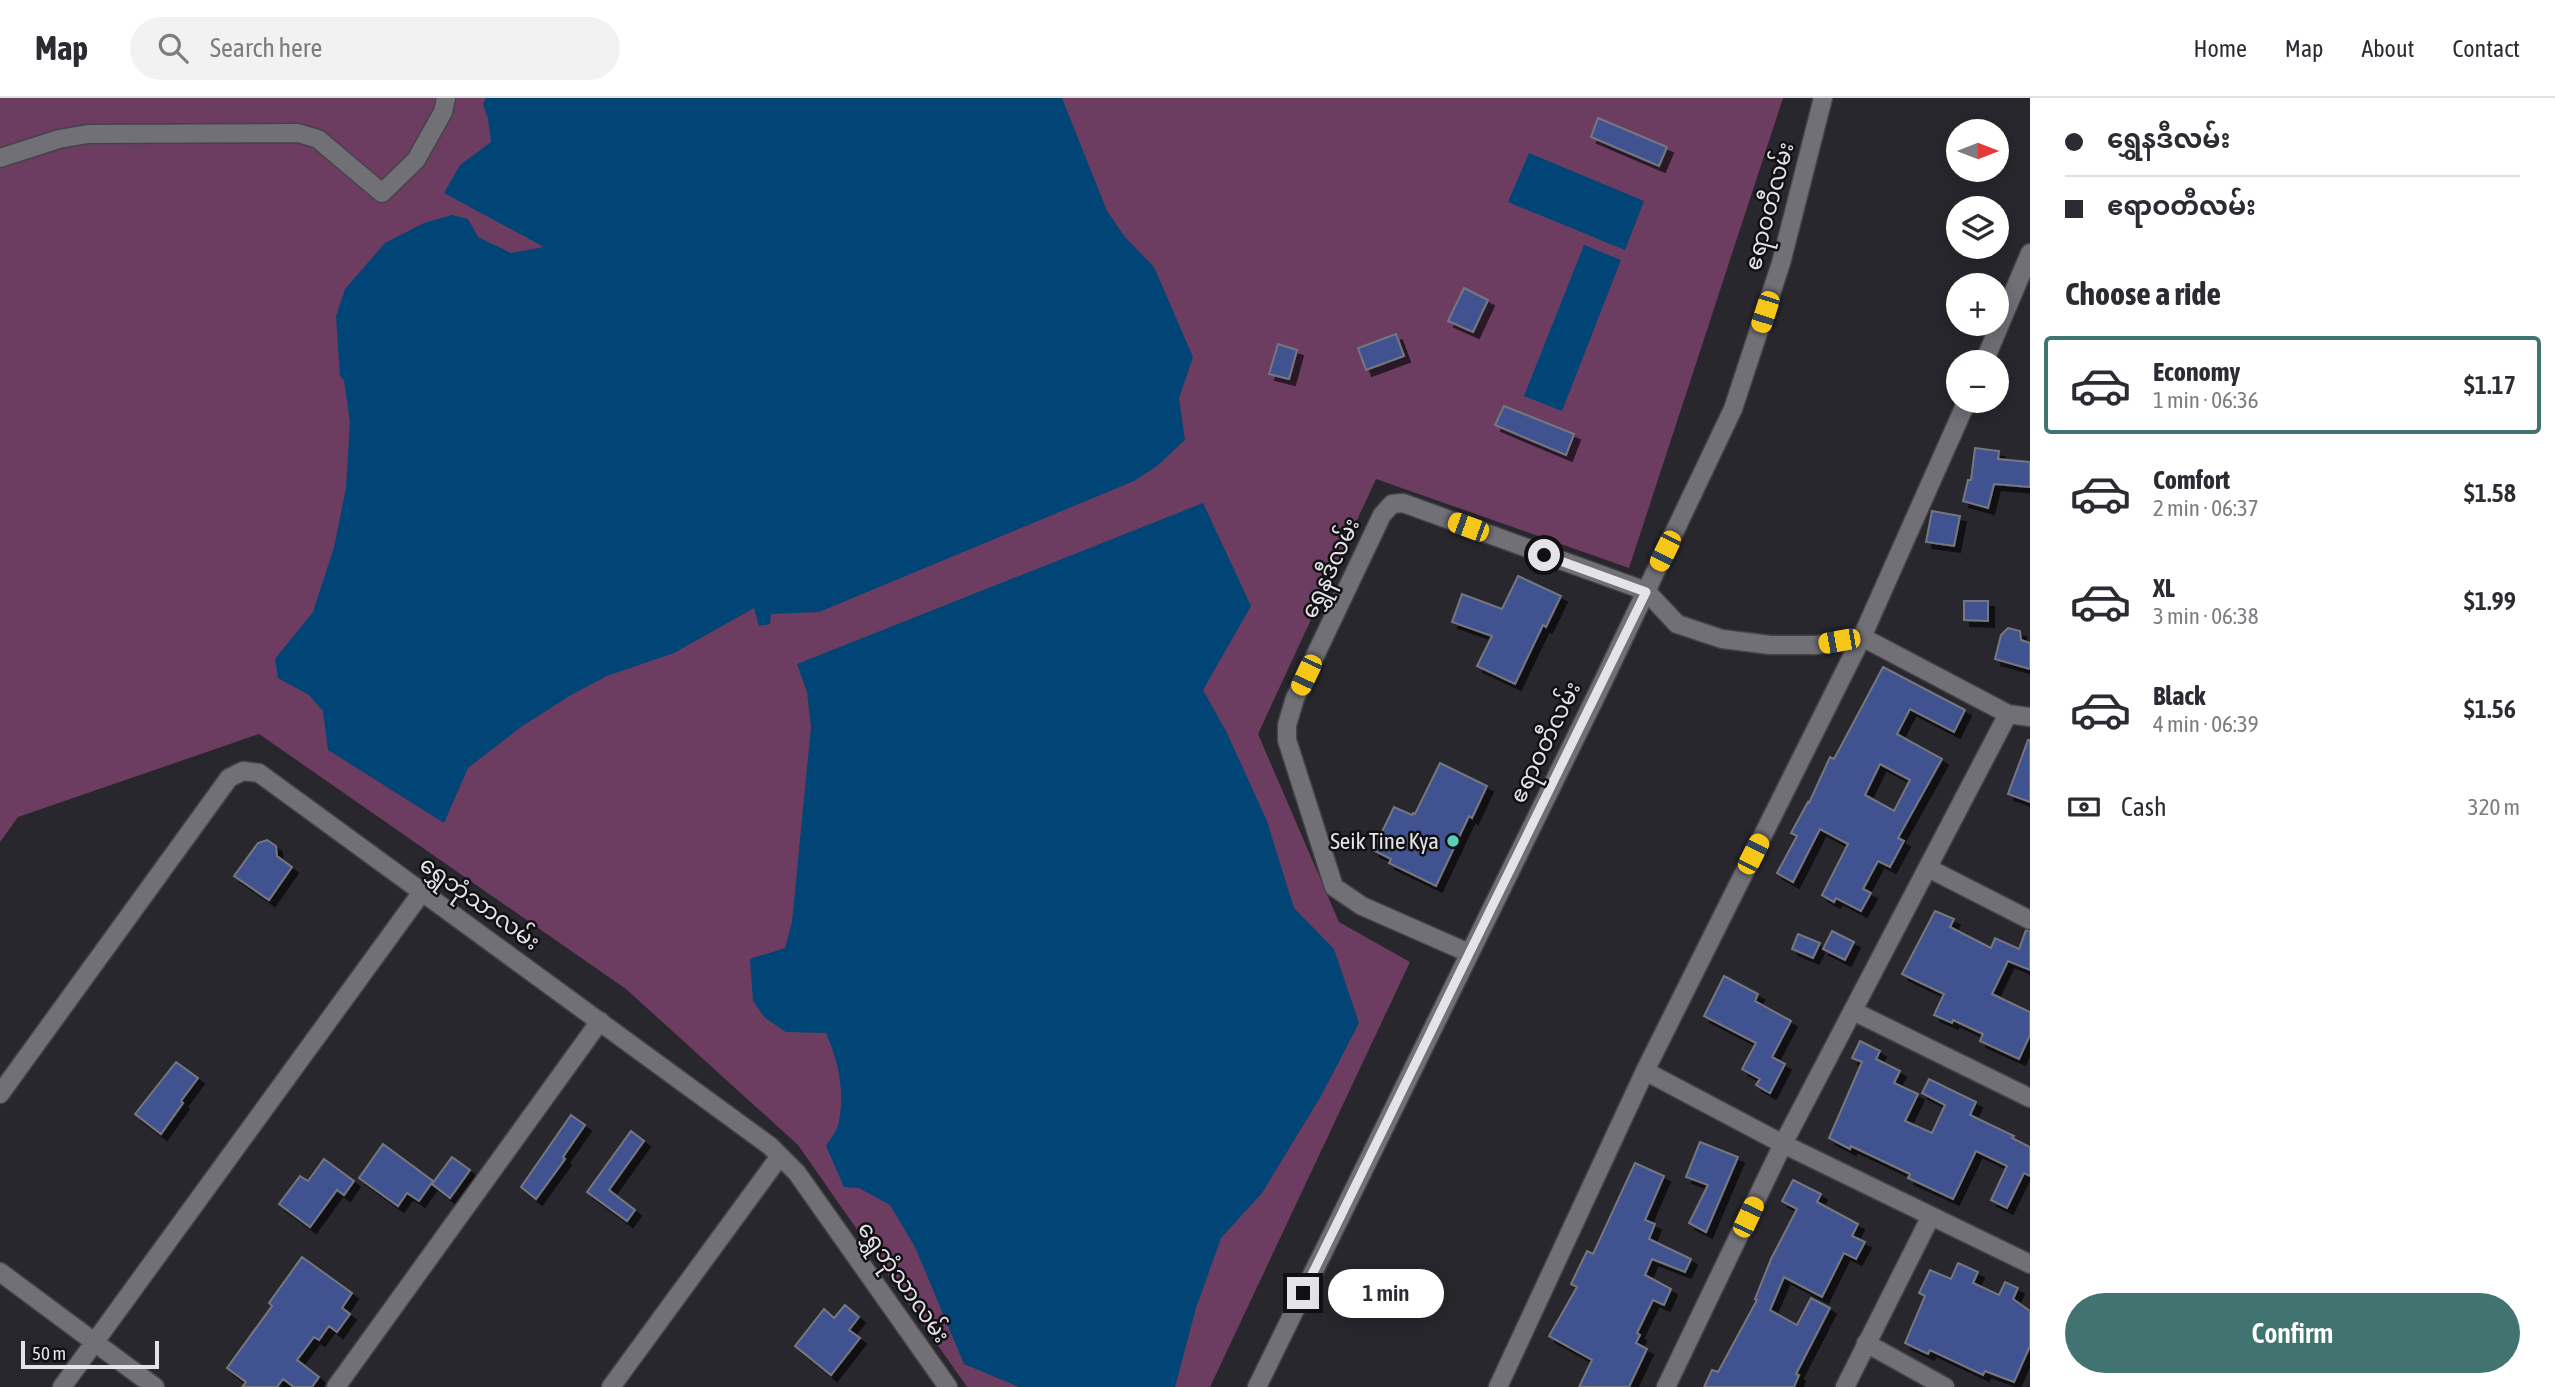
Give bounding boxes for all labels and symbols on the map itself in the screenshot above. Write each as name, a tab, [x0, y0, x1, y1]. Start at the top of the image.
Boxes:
north arrow	[1946, 119, 2009, 182]
street label: ဧရာဝတီလမ်း	[1737, 138, 1804, 274]
car	[1749, 289, 1782, 335]
car	[1445, 510, 1492, 544]
street label: ရွှေနဒီလမ်း	[1293, 513, 1370, 625]
car	[1647, 528, 1684, 574]
route start	[1528, 539, 1560, 571]
car	[1817, 627, 1862, 655]
car	[1288, 652, 1325, 698]
street label: ဧရာဝတီလမ်း	[1502, 676, 1591, 809]
place label: Seik Tine Kya	[1330, 828, 1439, 854]
car	[1735, 831, 1772, 877]
marker: Seik Tine Kya	[1445, 833, 1461, 849]
street label: ရွှေဘုံသာလမ်း	[412, 848, 547, 960]
car	[1730, 1194, 1767, 1240]
street label: ရွှေဘုံသာလမ်း	[848, 1215, 958, 1351]
callout: 1 min	[1328, 1268, 1443, 1318]
route end	[1287, 1277, 1319, 1309]
scale bar	[21, 1338, 159, 1370]

